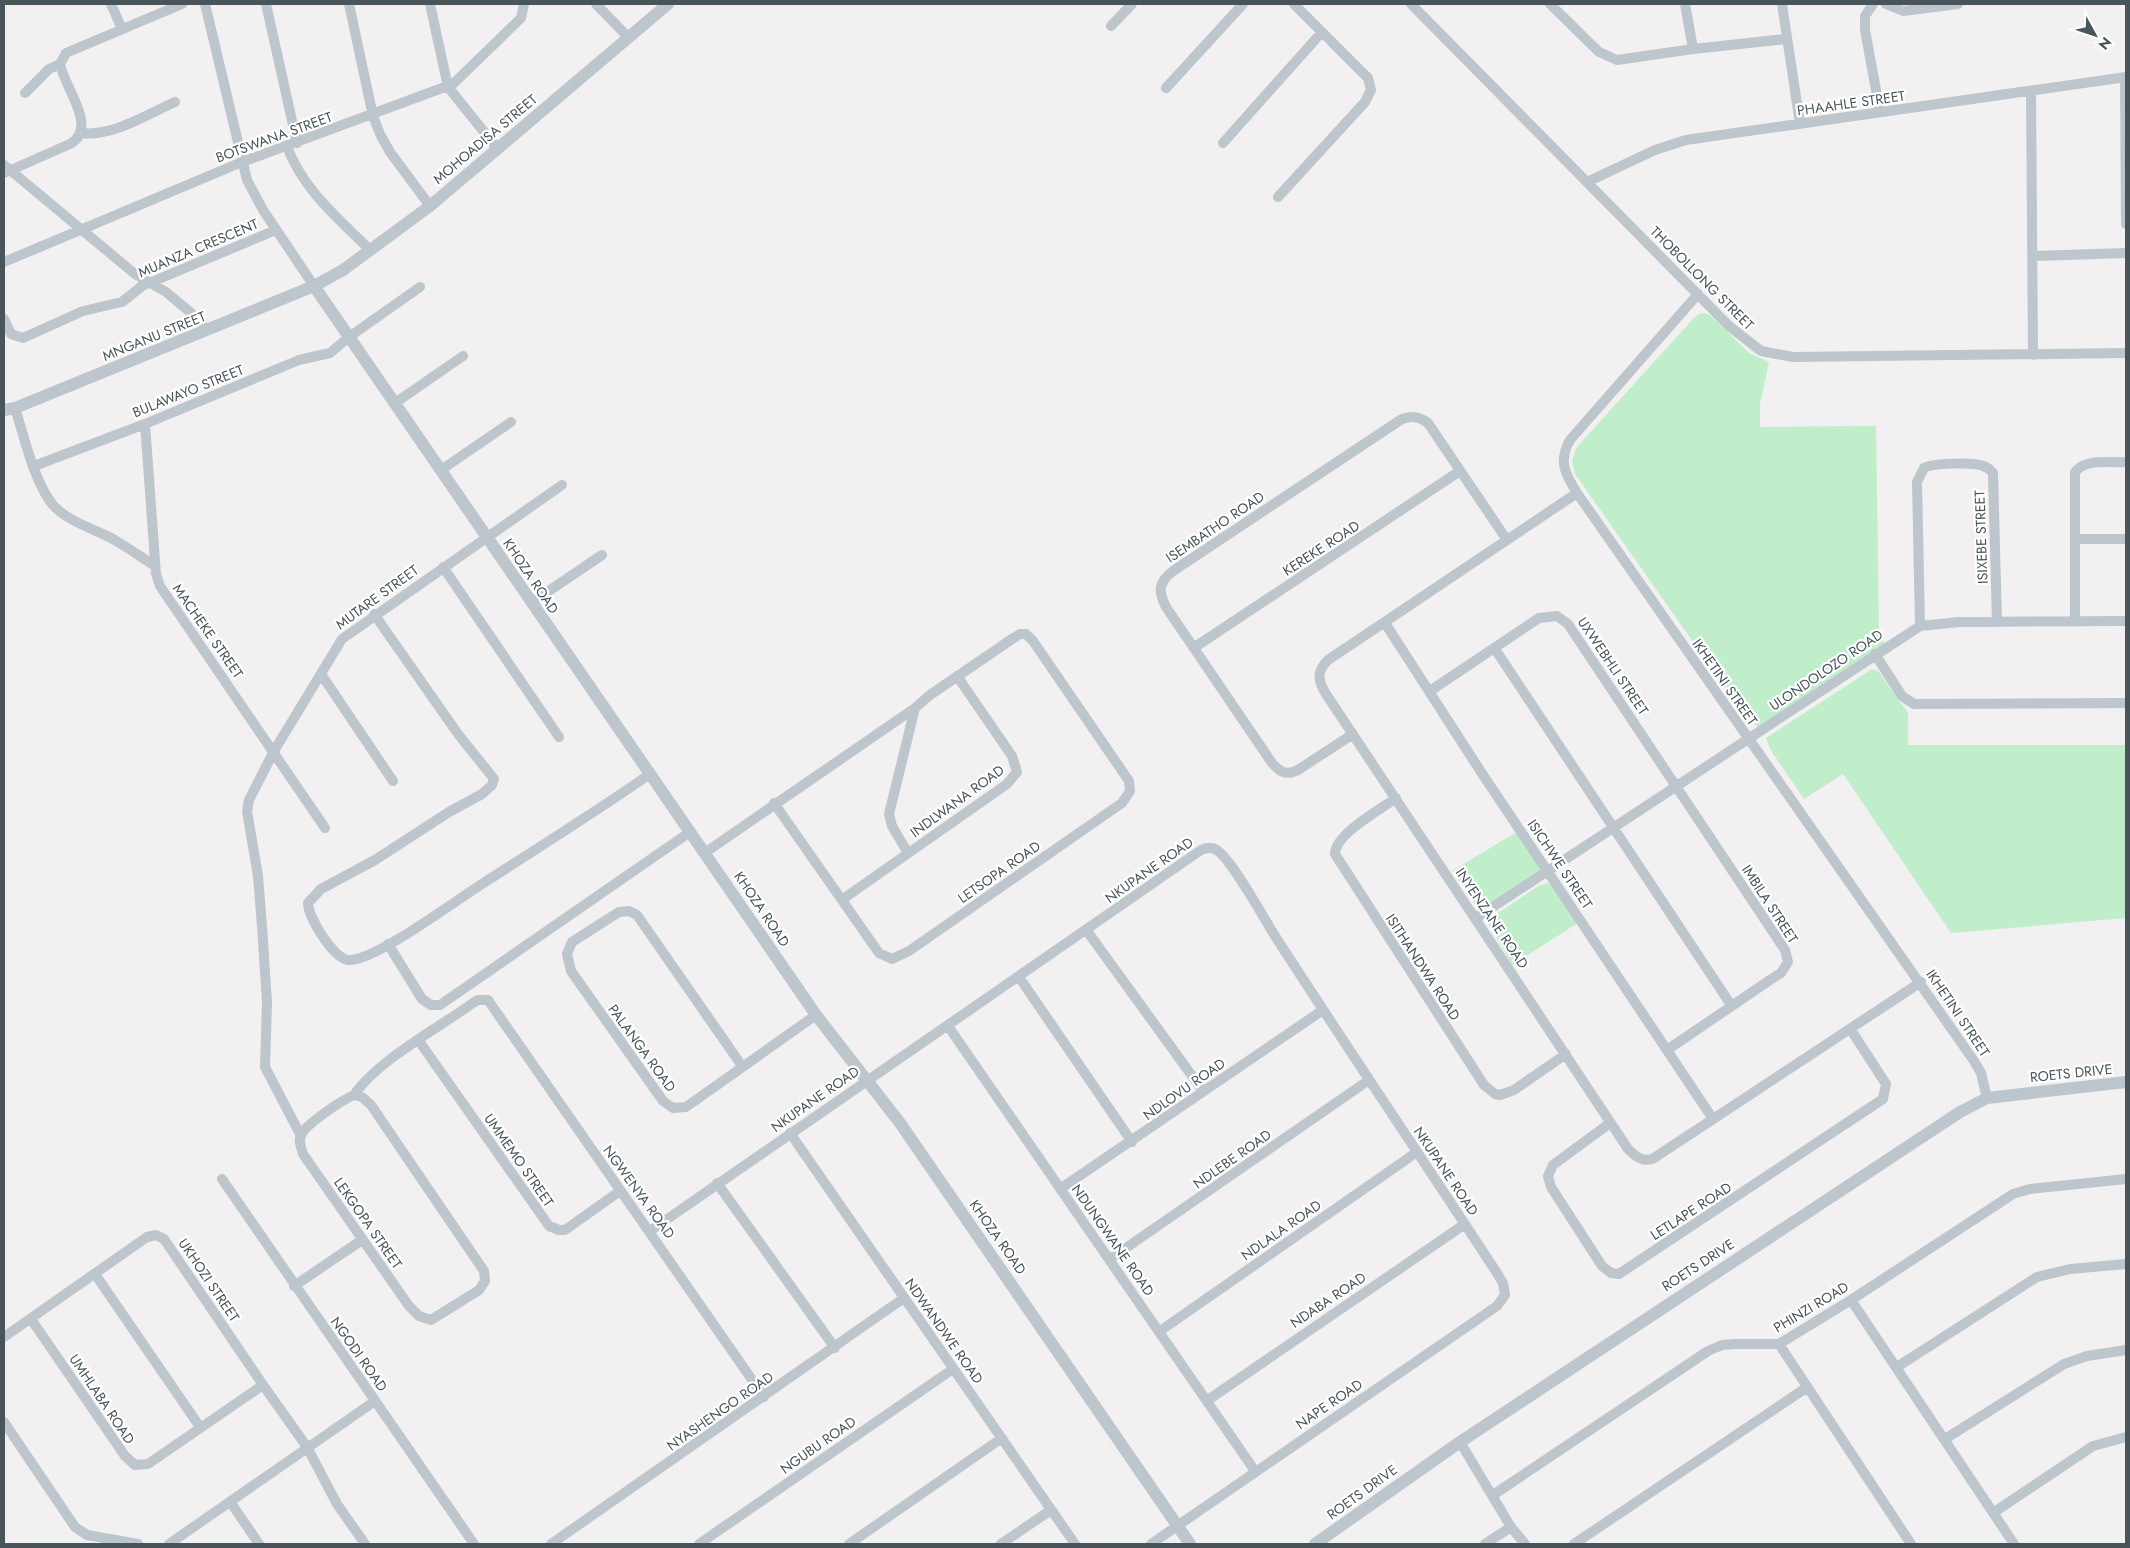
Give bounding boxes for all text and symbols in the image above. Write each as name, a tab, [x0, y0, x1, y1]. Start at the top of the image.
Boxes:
north arrow	[2070, 10, 2120, 60]
text: N	[2094, 33, 2116, 54]
street label: PHAAHLE STREET	[1796, 85, 1907, 120]
street label: MOHOADISA STREET	[429, 89, 542, 189]
street label: BOTSWANA STREET	[213, 106, 335, 167]
street label: MUANZA CRESCENT	[135, 213, 262, 282]
street label: THOBOLLONG STREET	[1646, 222, 1759, 335]
street label: MNGANU STREET	[99, 306, 209, 366]
street label: BULAWAYO STREET	[129, 359, 247, 422]
street label: ISEMBATHO ROAD	[1162, 487, 1268, 567]
street label: ISIXEBE STREET	[1969, 489, 1993, 584]
street label: KEREKE ROAD	[1279, 516, 1363, 580]
street label: KHOZA ROAD	[498, 534, 564, 618]
street label: MUTARE STREET	[331, 560, 423, 634]
street label: MACHEKE STREET	[168, 580, 248, 683]
street label: UXWEBHLI STREET	[1573, 613, 1653, 719]
street label: ULONDOLOZO ROAD	[1765, 624, 1887, 716]
street label: IKHETINI STREET	[1688, 635, 1763, 730]
street label: INDLWANA ROAD	[906, 760, 1008, 842]
street label: ISICHWE STREET	[1523, 815, 1598, 913]
street label: NKUPANE ROAD	[1101, 832, 1197, 908]
street label: LETSOPA ROAD	[954, 836, 1044, 908]
street label: IMBILA STREET	[1737, 861, 1803, 948]
street label: INYENZANE ROAD	[1451, 864, 1533, 972]
street label: KHOZA ROAD	[729, 867, 795, 951]
street label: ISITHANDWA ROAD	[1381, 910, 1465, 1024]
street label: IKHETINI STREET	[1921, 965, 1995, 1061]
street label: PALANGA ROAD	[603, 1000, 681, 1096]
street label: NDLOVU ROAD	[1139, 1053, 1229, 1125]
street label: ROETS DRIVE	[2029, 1059, 2113, 1087]
street label: NKUPANE ROAD	[767, 1061, 863, 1137]
street label: UMMEMO STREET	[479, 1109, 559, 1211]
street label: NKUPANE ROAD	[1409, 1123, 1483, 1219]
street label: NDLEBE ROAD	[1189, 1125, 1275, 1193]
street label: NGWENYA ROAD	[598, 1141, 680, 1243]
street label: LEKGOPA STREET	[329, 1173, 407, 1273]
street label: LETLAPE ROAD	[1646, 1177, 1736, 1245]
street label: NDUNGWANE ROAD	[1067, 1180, 1159, 1300]
street label: NDLALA ROAD	[1237, 1195, 1325, 1265]
street label: KHOZA ROAD	[965, 1196, 1031, 1278]
street label: UKHOZI STREET	[174, 1234, 245, 1326]
street label: ROETS DRIVE	[1658, 1234, 1738, 1296]
street label: NDABA ROAD	[1286, 1267, 1370, 1333]
street label: NDWANDWE ROAD	[900, 1274, 988, 1388]
street label: PHINZI ROAD	[1770, 1277, 1852, 1337]
street label: NGODI ROAD	[326, 1313, 392, 1395]
street label: UMHLABA ROAD	[65, 1350, 139, 1448]
street label: NYASHENGO ROAD	[663, 1367, 777, 1455]
street label: NAPE ROAD	[1292, 1374, 1366, 1434]
street label: NGUBU ROAD	[776, 1411, 860, 1479]
street label: ROETS DRIVE	[1323, 1460, 1401, 1524]

